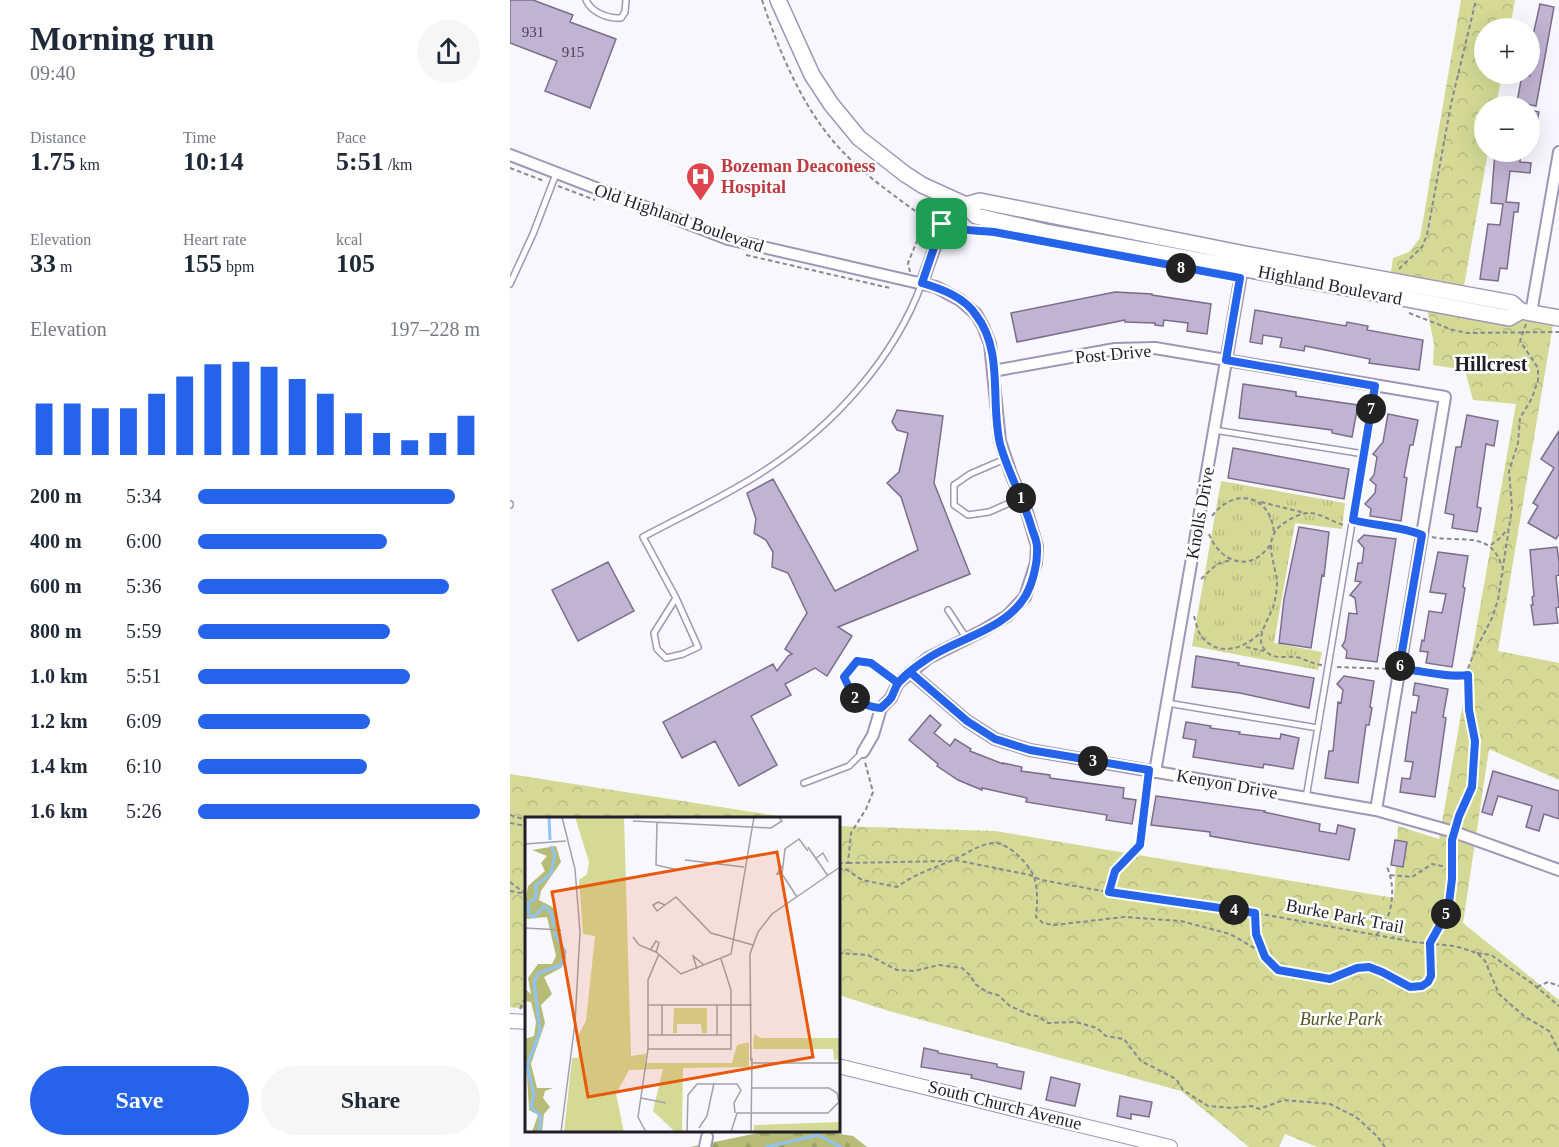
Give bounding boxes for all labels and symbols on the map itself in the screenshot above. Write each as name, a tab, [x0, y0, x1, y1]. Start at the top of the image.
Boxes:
house number: 931	[522, 24, 544, 40]
house number: 915	[562, 44, 584, 60]
place label: Bozeman Deaconess Hospital	[721, 156, 875, 197]
hospital icon: Bozeman Deaconess Hospital	[684, 160, 716, 202]
street label: Old Highland Boulevard	[592, 180, 766, 256]
pin	[916, 198, 967, 249]
pin: 8	[1166, 253, 1196, 283]
street label: Highland Boulevard	[1256, 261, 1404, 309]
street label: Post Drive	[1074, 341, 1152, 367]
district label: Hillcrest	[1455, 353, 1528, 375]
pin: 7	[1356, 394, 1386, 424]
street label: Knolls Drive	[1182, 465, 1218, 561]
pin: 1	[1006, 483, 1036, 513]
pin: 6	[1385, 651, 1415, 681]
pin: 2	[840, 683, 870, 713]
pin: 3	[1078, 746, 1108, 776]
street label: Kenyon Drive	[1175, 765, 1279, 803]
inset map	[525, 817, 840, 1132]
pin: 4	[1219, 895, 1249, 925]
street label: Burke Park Trail	[1284, 895, 1406, 937]
pin: 5	[1431, 899, 1461, 929]
park label: Burke Park	[1300, 1009, 1383, 1029]
street label: South Church Avenue	[926, 1076, 1084, 1134]

